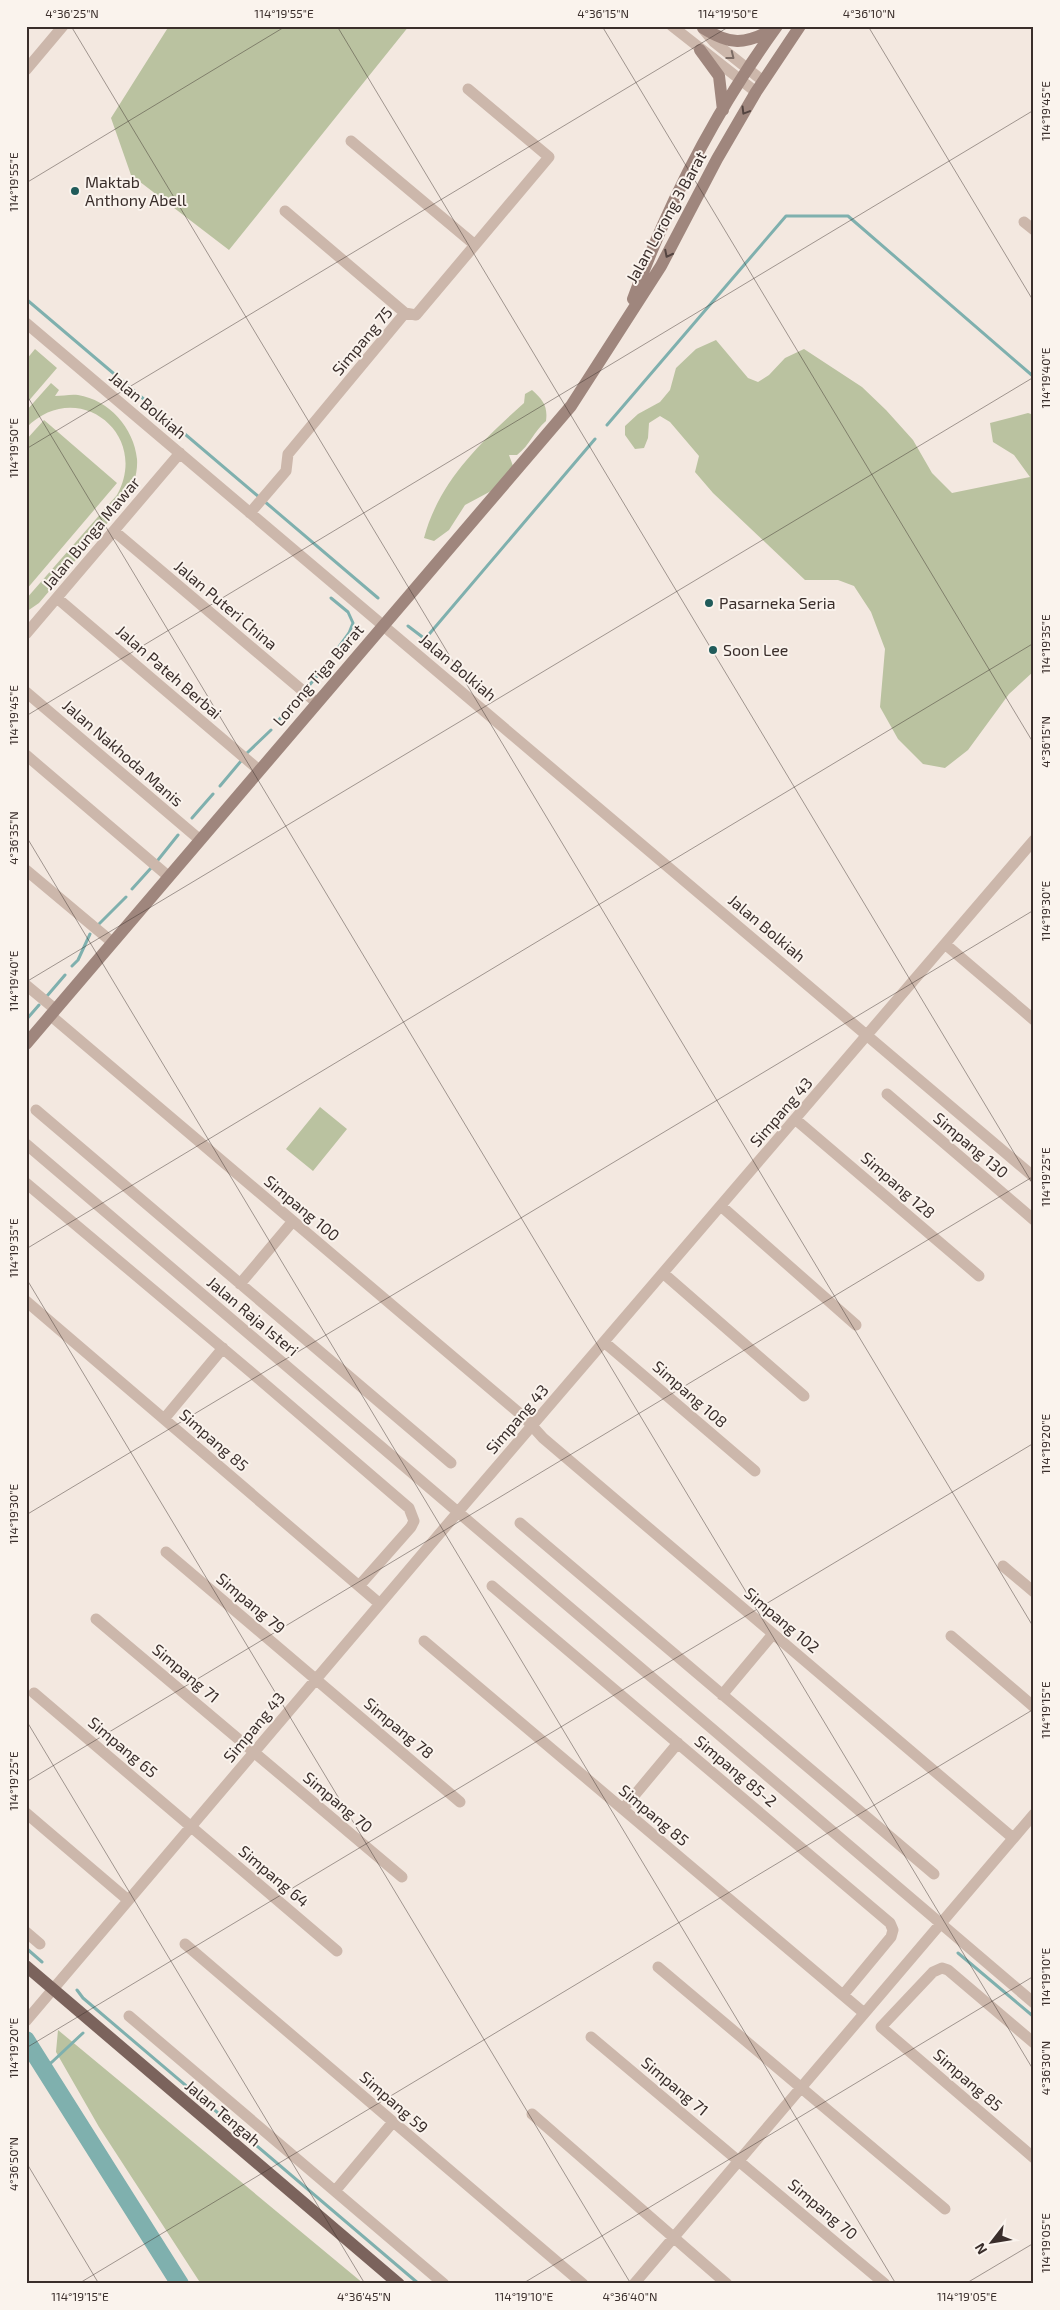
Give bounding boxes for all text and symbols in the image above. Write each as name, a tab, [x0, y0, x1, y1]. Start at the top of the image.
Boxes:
text: 4°36'25"N	[45, 6, 99, 20]
text: 114°19'55"E	[254, 6, 314, 20]
text: 4°36'15"N	[577, 6, 629, 20]
text: 114°19'50"E	[698, 6, 758, 20]
text: 4°36'10"N	[843, 6, 895, 20]
one-way arrow	[726, 51, 735, 60]
text: 114°19'45"E	[1038, 81, 1052, 141]
one-way arrow	[741, 106, 751, 115]
street label: Jalan Lorong 3 Barat	[622, 148, 710, 286]
text: 114°19'55"E	[6, 152, 20, 212]
place label: Maktab Anthony Abell	[85, 172, 187, 209]
marker: Maktab Anthony Abell	[69, 185, 81, 197]
one-way arrow	[664, 249, 674, 258]
street label: Simpang 75	[327, 303, 396, 379]
text: 114°19'40"E	[1038, 347, 1052, 408]
street label: Jalan Bolkiah	[106, 367, 191, 442]
text: 114°19'50"E	[6, 418, 20, 478]
street label: Jalan Bunga Mawar	[38, 472, 144, 593]
street label: Jalan Puteri China	[171, 556, 282, 653]
place label: Pasarneka Seria	[719, 593, 836, 612]
marker: Pasarneka Seria	[703, 597, 715, 609]
text: 114°19'35"E	[1038, 614, 1052, 674]
street label: Lorong Tiga Barat	[268, 620, 367, 729]
street label: Jalan Pateh Berbai	[113, 621, 226, 722]
street label: Jalan Bolkiah	[416, 629, 501, 704]
place label: Soon Lee	[723, 640, 788, 659]
marker: Soon Lee	[707, 644, 719, 656]
text: 114°19'45"E	[6, 685, 20, 745]
street label: Jalan Nakhoda Manis	[59, 695, 187, 810]
text: 4°36'15"N	[1038, 716, 1052, 768]
text: 4°36'35"N	[6, 811, 20, 865]
text: 114°19'30"E	[1038, 881, 1052, 941]
street label: Jalan Bolkiah	[725, 890, 810, 965]
text: 114°19'40"E	[6, 950, 20, 1011]
street label: Simpang 43	[745, 1073, 816, 1150]
street label: Simpang 130	[930, 1108, 1013, 1181]
street label: Simpang 128	[857, 1147, 939, 1222]
text: 114°19'25"E	[1038, 1147, 1052, 1207]
street label: Simpang 100	[261, 1171, 344, 1245]
text: 114°19'35"E	[6, 1218, 20, 1278]
street label: Jalan Raja Isteri	[203, 1272, 303, 1360]
street label: Simpang 108	[649, 1356, 731, 1431]
street label: Simpang 43	[481, 1380, 552, 1457]
street label: Simpang 85	[176, 1405, 253, 1475]
text: 114°19'20"E	[1038, 1414, 1052, 1474]
text: 114°19'30"E	[6, 1484, 20, 1544]
street label: Simpang 79	[213, 1568, 290, 1637]
street label: Simpang 102	[741, 1583, 824, 1656]
street label: Simpang 71	[149, 1639, 224, 1706]
text: 114°19'15"E	[1038, 1681, 1052, 1739]
street label: Simpang 43	[219, 1688, 288, 1766]
street label: Simpang 78	[361, 1693, 438, 1762]
street label: Simpang 65	[85, 1712, 162, 1781]
street label: Simpang 85-2	[691, 1731, 781, 1810]
text: 114°19'25"E	[6, 1751, 20, 1811]
street label: Simpang 70	[300, 1767, 377, 1836]
street label: Simpang 85	[616, 1780, 693, 1849]
street label: Simpang 64	[235, 1841, 313, 1911]
text: 114°19'10"E	[1038, 1948, 1052, 2006]
text: 114°19'20"E	[6, 2018, 20, 2078]
text: 4°36'30"N	[1038, 2041, 1052, 2095]
street label: Simpang 85	[930, 2045, 1007, 2115]
street label: Simpang 71	[638, 2052, 713, 2119]
street label: Simpang 59	[356, 2067, 432, 2137]
street label: Jalan Tengah	[182, 2076, 265, 2150]
text: 4°36'50"N	[6, 2137, 20, 2191]
street label: Simpang 70	[785, 2174, 862, 2243]
text: 114°19'05"E	[1038, 2213, 1052, 2273]
north arrow	[968, 2218, 1018, 2268]
text: N	[971, 2240, 990, 2258]
text: 114°19'15"E	[51, 2289, 109, 2303]
text: 4°36'45"N	[337, 2289, 391, 2303]
text: 114°19'10"E	[495, 2289, 553, 2303]
text: 4°36'40"N	[603, 2289, 657, 2303]
text: 114°19'05"E	[937, 2289, 997, 2303]

